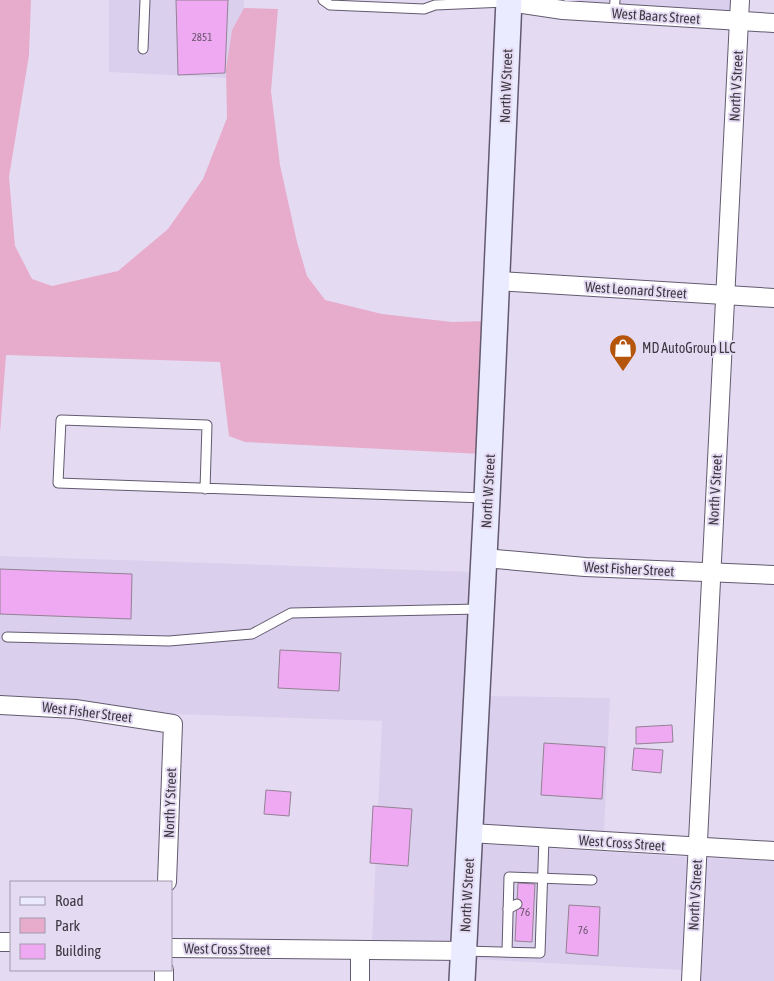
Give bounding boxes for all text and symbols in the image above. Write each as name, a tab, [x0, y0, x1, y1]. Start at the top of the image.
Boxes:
street label: West Baars Street	[611, 5, 701, 27]
house number: 2851	[192, 31, 212, 43]
street label: North W Street	[497, 49, 515, 123]
street label: North V Street	[726, 50, 746, 122]
street label: West Leonard Street	[585, 278, 687, 302]
shop icon: MD AutoGroup LLC	[608, 333, 638, 372]
place label: MD AutoGroup LLC	[642, 340, 736, 356]
street label: North W Street	[478, 453, 498, 529]
street label: North V Street	[705, 454, 725, 526]
street label: West Fisher Street	[583, 559, 675, 579]
street label: West Fisher Street	[41, 699, 133, 725]
street label: North Y Street	[161, 768, 179, 838]
street label: West Cross Street	[578, 832, 666, 854]
street label: North W Street	[457, 857, 477, 933]
street label: North V Street	[685, 859, 705, 931]
legend	[10, 881, 172, 971]
text: Road	[55, 892, 84, 909]
house number: 76	[520, 906, 530, 918]
text: Park	[55, 917, 80, 934]
house number: 76	[578, 924, 588, 936]
street label: West Cross Street	[184, 940, 270, 958]
text: Building	[55, 942, 101, 959]

